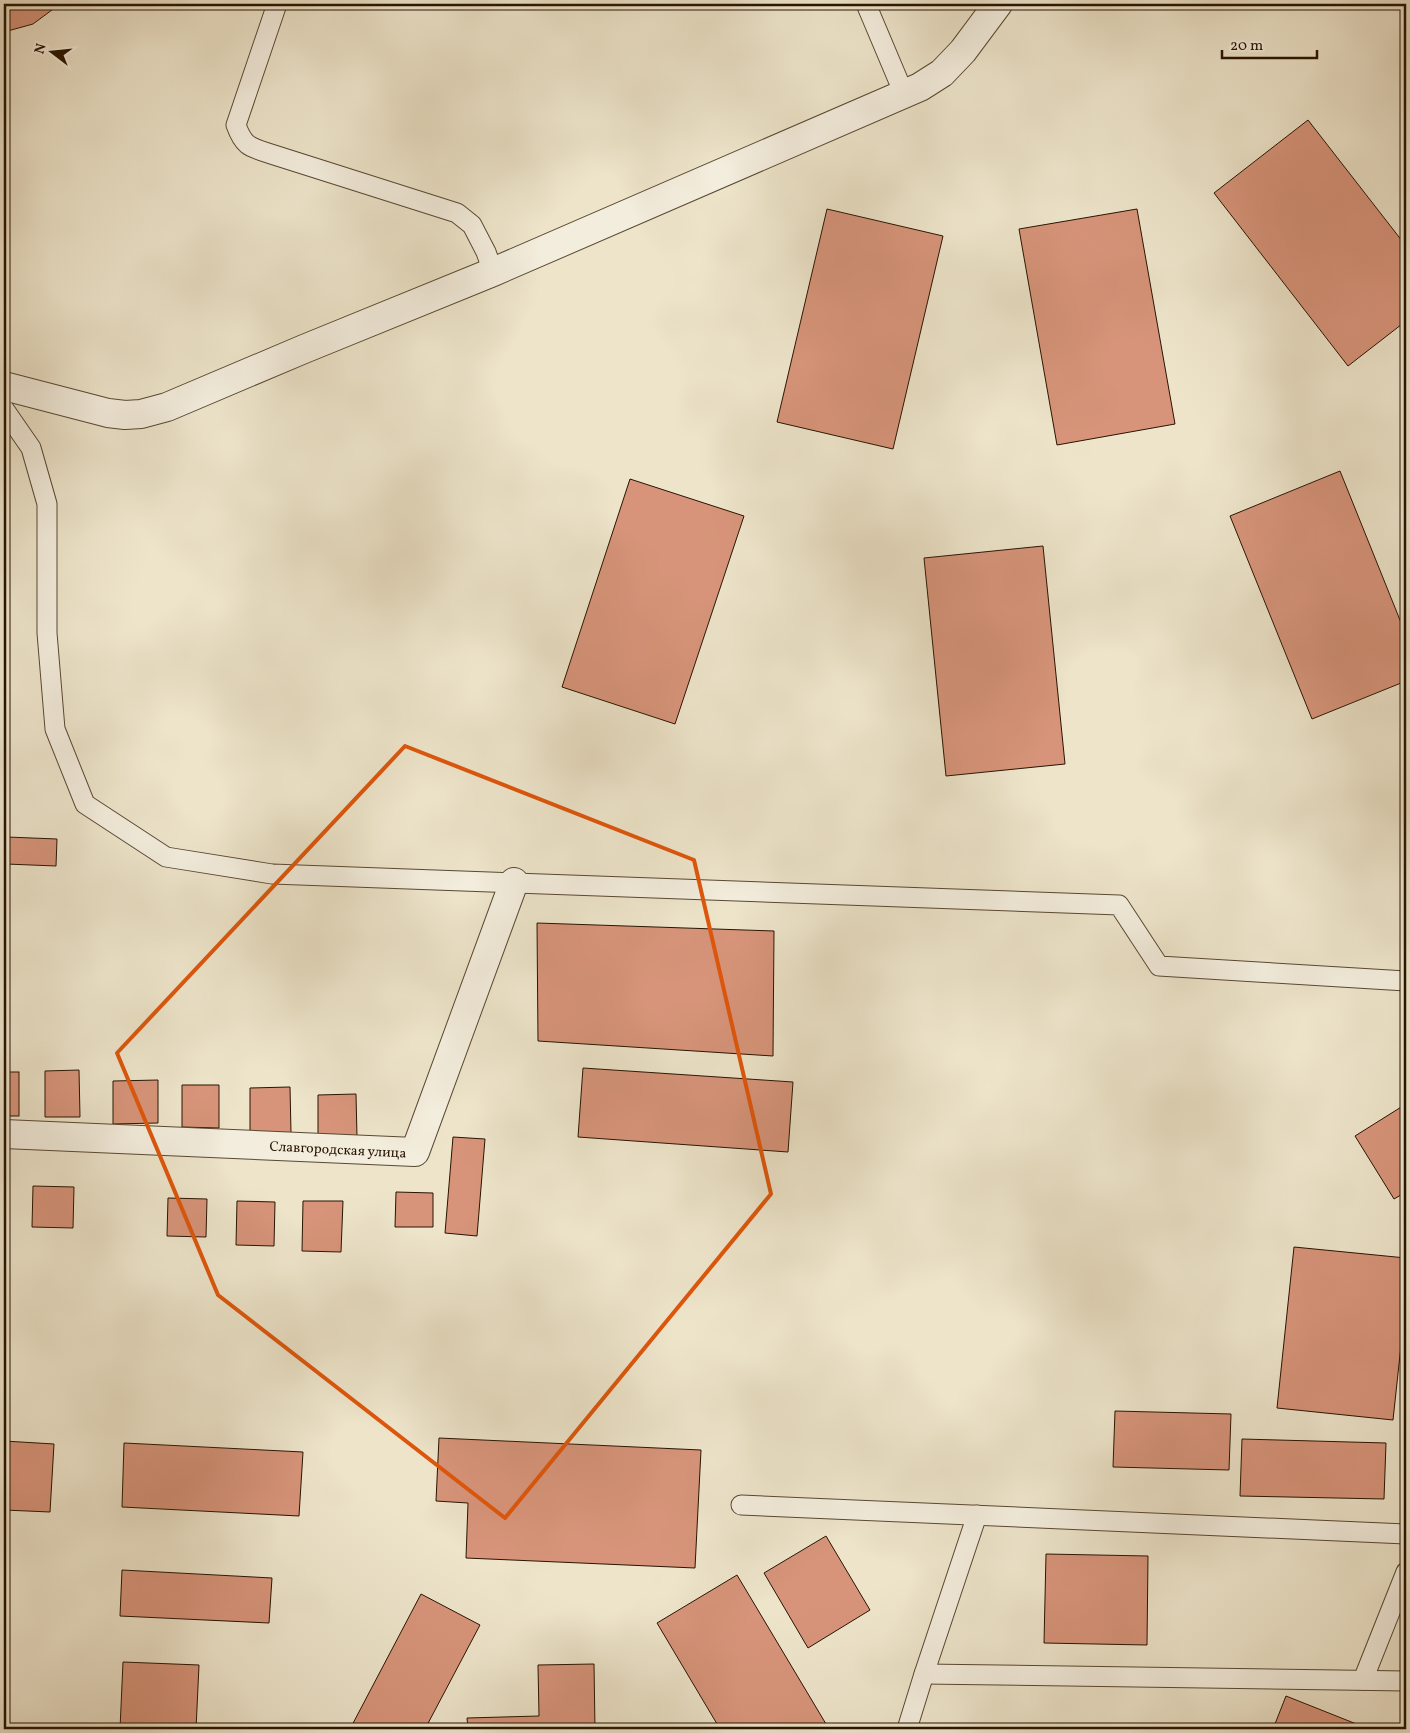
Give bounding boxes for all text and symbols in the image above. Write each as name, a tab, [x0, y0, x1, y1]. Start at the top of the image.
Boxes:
north arrow	[28, 28, 78, 78]
scale bar	[1222, 28, 1318, 60]
text: 20 m	[1230, 36, 1263, 57]
text: N	[30, 41, 51, 56]
street label: Славгородская улица	[269, 1137, 407, 1164]

